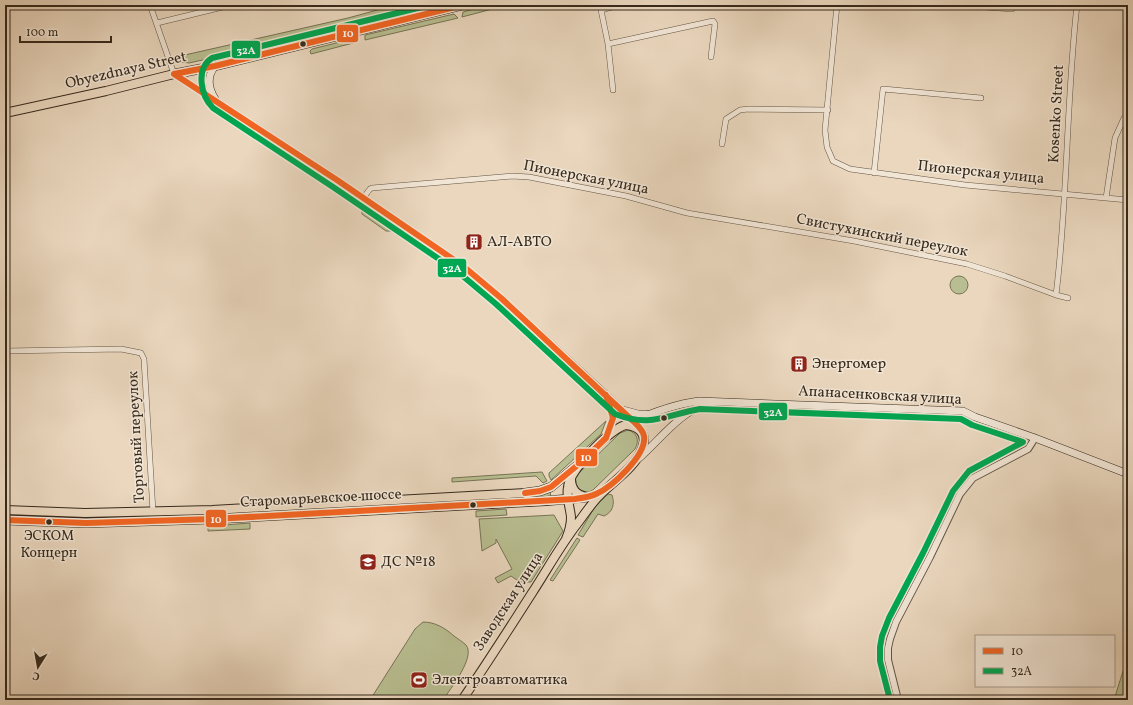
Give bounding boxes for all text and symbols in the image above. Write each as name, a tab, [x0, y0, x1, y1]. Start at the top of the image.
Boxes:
scale bar	[20, 18, 111, 44]
line badge: 10	[336, 24, 359, 43]
text: 100 m	[26, 25, 59, 41]
text: 10	[342, 27, 354, 42]
unlabelled marker	[298, 39, 308, 49]
line badge: 32A	[231, 40, 261, 59]
text: 32A	[236, 44, 256, 59]
street label: Obyezdnaya Street	[63, 47, 189, 95]
street label: Kosenko Street	[1044, 64, 1070, 164]
street label: Пионерская улица	[521, 156, 651, 200]
street label: Пионерская улица	[917, 156, 1045, 190]
street label: Свистухинский переулок	[794, 209, 970, 263]
building icon: АЛ-АВТО	[464, 232, 484, 252]
place label: АЛ-АВТО	[487, 232, 552, 253]
line badge: 32A	[437, 258, 467, 278]
text: 32A	[442, 262, 462, 277]
building icon: Энергомер	[789, 354, 809, 374]
place label: Энергомер	[812, 354, 886, 375]
street label: Торговый переулок	[123, 370, 151, 504]
street label: Апанасенковская улица	[798, 381, 962, 411]
line badge: 32A	[758, 402, 788, 421]
text: 32A	[763, 406, 783, 421]
unlabelled marker	[659, 413, 669, 423]
line badge: 10	[575, 448, 598, 467]
text: 10	[580, 451, 592, 466]
street label: Старомарьевское шоссе	[240, 484, 402, 514]
unlabelled marker	[468, 500, 478, 510]
line badge: 10	[205, 509, 227, 528]
text: 10	[210, 513, 222, 528]
marker: ЭСКОМ Концерн	[44, 517, 54, 527]
place label: ЭСКОМ Концерн	[21, 527, 78, 563]
street label: Заводская улица	[469, 548, 549, 656]
school or university icon: ДС №18	[358, 552, 378, 572]
place label: ДС №18	[381, 552, 436, 573]
legend	[975, 635, 1115, 687]
text: 10	[1011, 644, 1023, 660]
north arrow	[18, 647, 58, 687]
text: 32A	[1011, 664, 1033, 680]
text: С	[31, 667, 41, 683]
sports icon: Электроавтоматика	[409, 670, 429, 690]
place label: Электроавтоматика	[432, 670, 568, 691]

